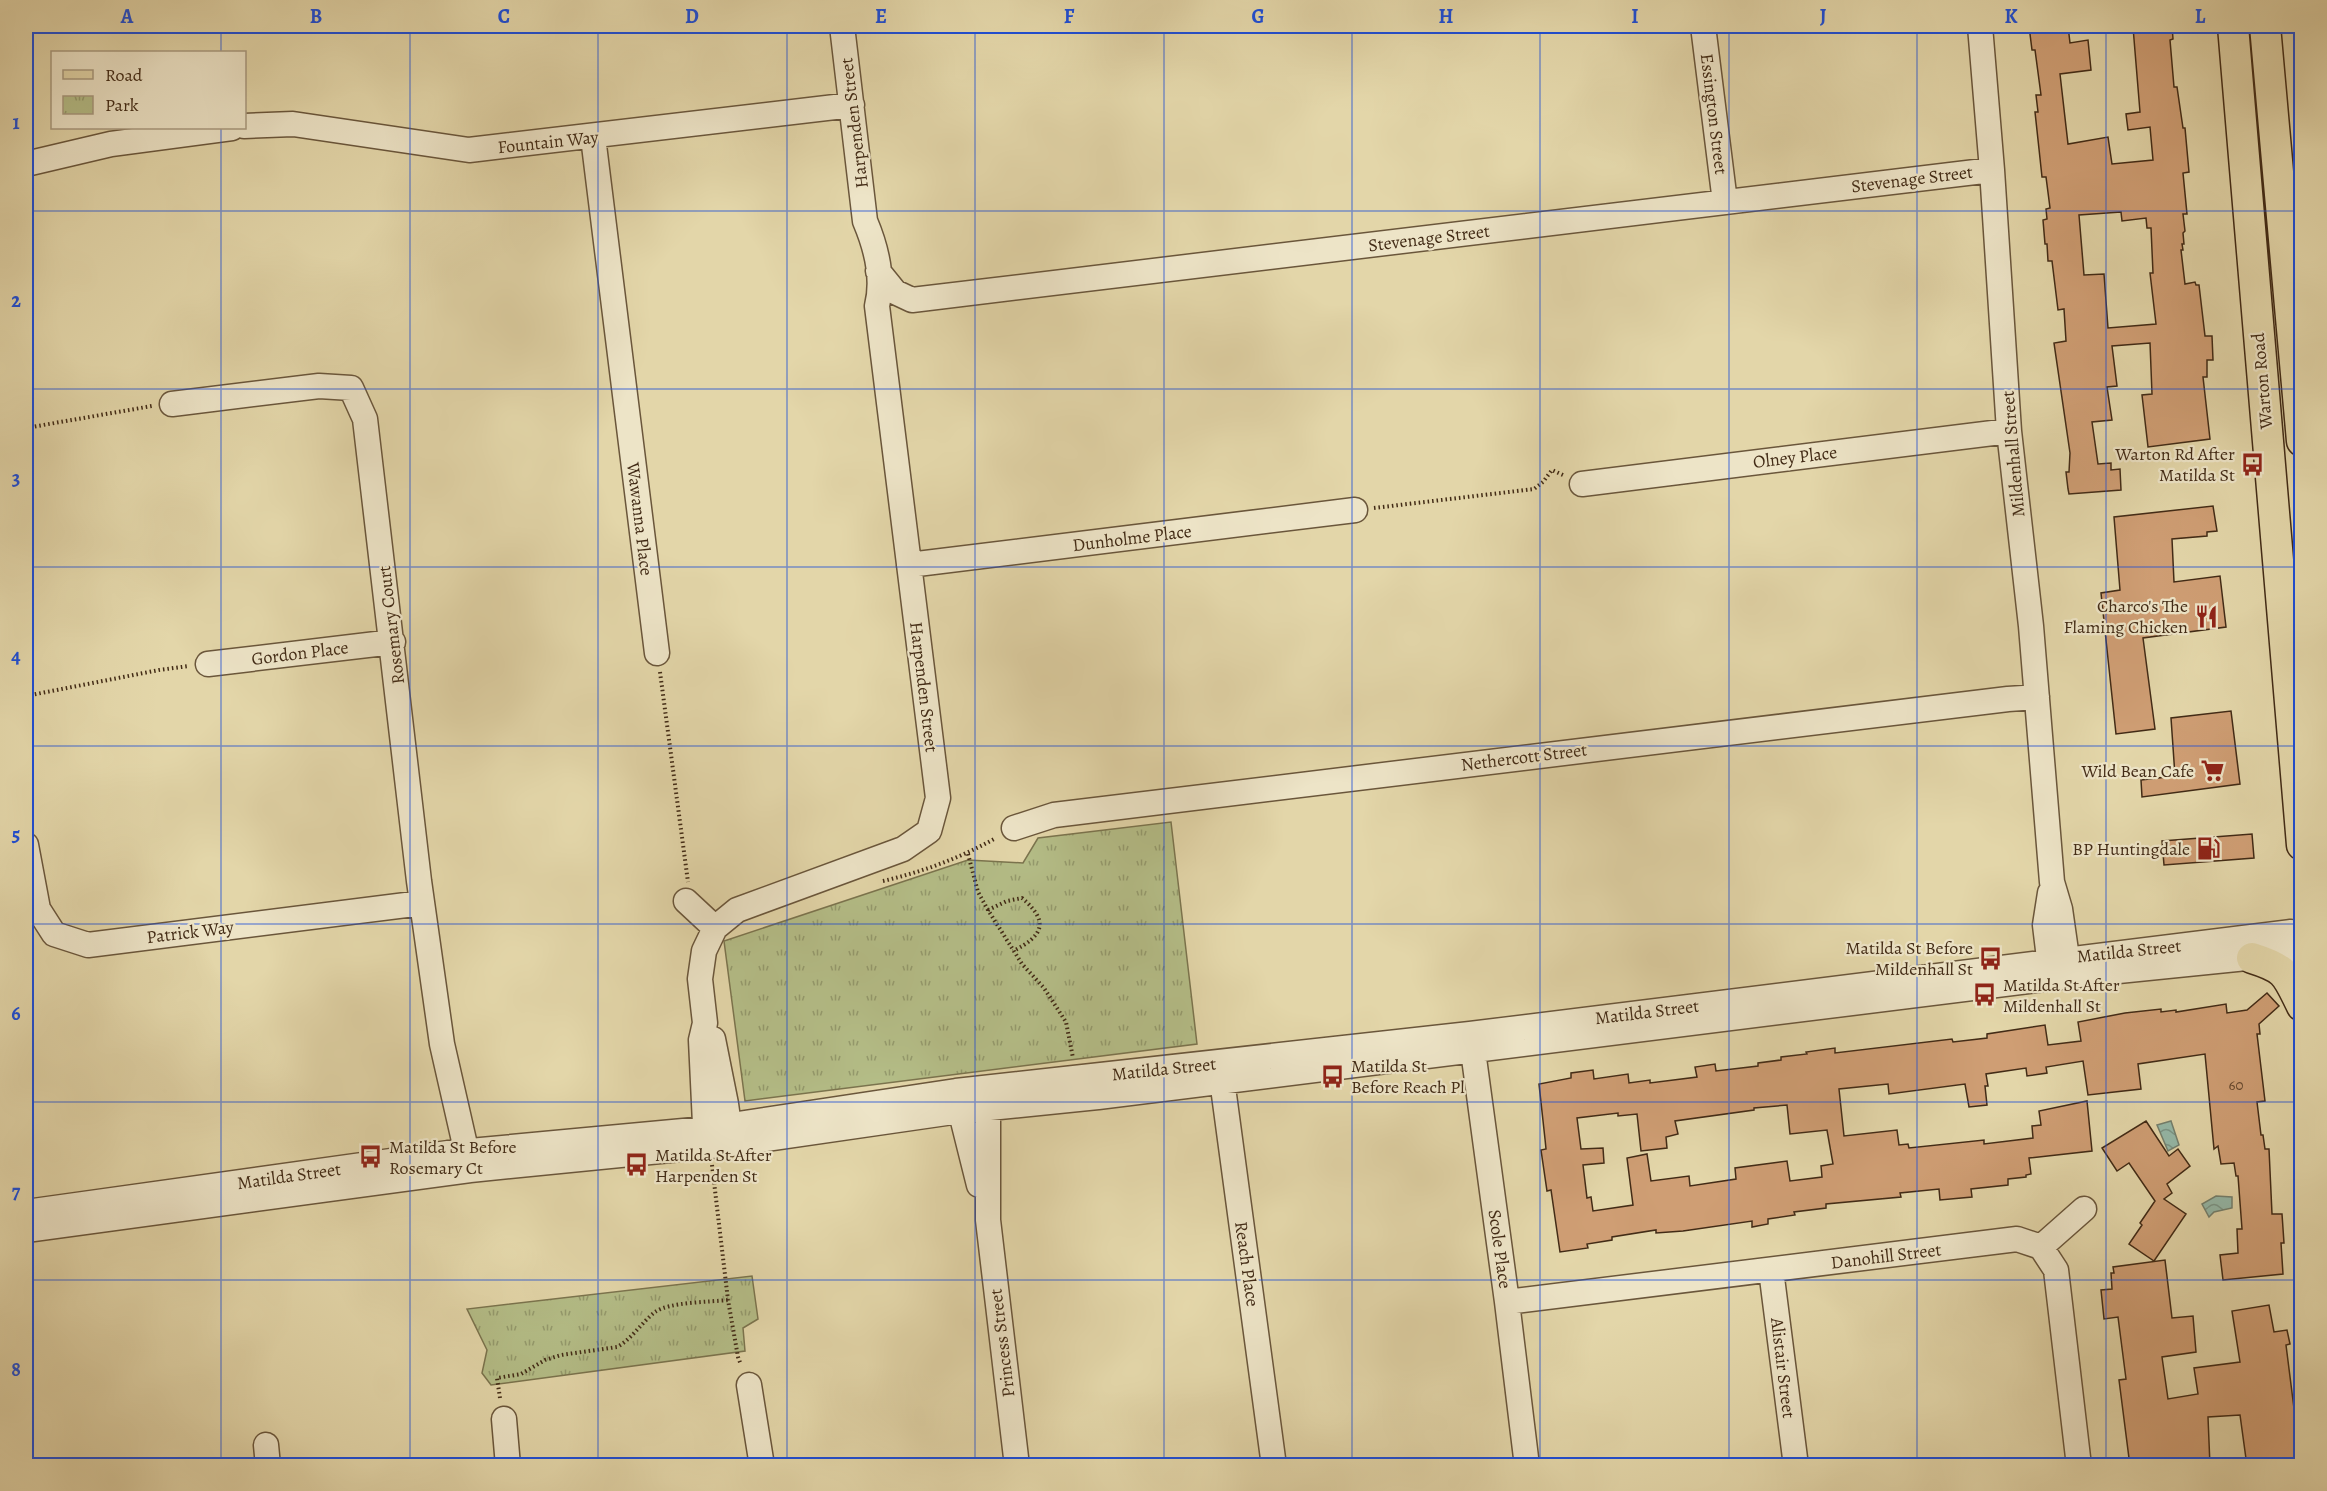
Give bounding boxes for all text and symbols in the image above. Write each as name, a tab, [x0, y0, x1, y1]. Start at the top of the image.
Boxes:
text: A	[120, 3, 134, 30]
text: B	[310, 3, 322, 30]
text: C	[498, 3, 510, 30]
text: D	[685, 3, 699, 30]
text: E	[875, 3, 887, 30]
text: F	[1064, 3, 1075, 30]
text: G	[1251, 3, 1265, 30]
text: H	[1439, 3, 1454, 30]
text: I	[1631, 3, 1639, 30]
text: J	[1820, 3, 1827, 30]
text: K	[2004, 3, 2018, 30]
text: L	[2195, 3, 2206, 30]
legend	[51, 51, 246, 129]
street label: Essington Street	[1695, 52, 1733, 176]
street label: Harpenden Street	[834, 56, 874, 190]
text: Road	[105, 63, 143, 87]
text: Park	[105, 93, 139, 117]
text: 1	[12, 109, 20, 136]
street label: Fountain Way	[496, 125, 601, 159]
street label: Stevenage Street	[1850, 160, 1974, 198]
street label: Stevenage Street	[1367, 219, 1491, 257]
text: 2	[11, 287, 21, 314]
street label: Warton Road	[2246, 332, 2278, 431]
street label: Mildenhall Street	[1996, 390, 2030, 518]
street label: Olney Place	[1752, 440, 1838, 474]
place label: Warton Rd After Matilda St	[2114, 442, 2235, 487]
bus stop icon: Warton Rd After Matilda St	[2240, 451, 2266, 477]
street label: Wawanna Place	[621, 460, 659, 577]
text: 3	[12, 465, 20, 492]
street label: Dunholme Place	[1071, 519, 1193, 557]
street label: Rosemary Court	[372, 564, 410, 686]
place label: Charco's The Flaming Chicken	[2063, 594, 2188, 639]
restaurant icon: Charco's The Flaming Chicken	[2193, 603, 2219, 629]
street label: Harpenden Street	[904, 620, 944, 754]
street label: Gordon Place	[250, 635, 350, 671]
text: 4	[11, 643, 21, 670]
street label: Nethercott Street	[1460, 737, 1589, 777]
supermarket icon: Wild Bean Cafe	[2199, 758, 2225, 784]
place label: Wild Bean Cafe	[2080, 759, 2194, 783]
text: 5	[12, 821, 20, 848]
fuel station icon: BP Huntingdale	[2195, 836, 2221, 862]
place label: BP Huntingdale	[2072, 837, 2190, 861]
street label: Patrick Way	[145, 915, 236, 949]
street label: Matilda Street	[2076, 934, 2182, 968]
place label: Matilda St Before Mildenhall St	[1845, 936, 1973, 981]
bus stop icon: Matilda St Before Mildenhall St	[1978, 945, 2004, 971]
place label: Matilda St After Mildenhall St	[2003, 973, 2120, 1018]
bus stop icon: Matilda St After Mildenhall St	[1972, 982, 1998, 1008]
street label: Matilda Street	[1594, 994, 1700, 1030]
text: 6	[11, 1000, 21, 1027]
street label: Matilda Street	[1111, 1052, 1217, 1086]
place label: Matilda St Before Reach Pl	[1351, 1054, 1465, 1099]
bus stop icon: Matilda St Before Reach Pl	[1320, 1063, 1346, 1089]
house number: 60	[2229, 1075, 2243, 1095]
place label: Matilda St Before Rosemary Ct	[389, 1135, 517, 1180]
place label: Matilda St After Harpenden St	[655, 1143, 772, 1188]
bus stop icon: Matilda St Before Rosemary Ct	[358, 1144, 384, 1170]
bus stop icon: Matilda St After Harpenden St	[624, 1152, 650, 1178]
street label: Matilda Street	[235, 1157, 343, 1195]
text: 7	[12, 1178, 21, 1205]
street label: Scole Place	[1483, 1208, 1517, 1290]
street label: Reach Place	[1229, 1220, 1265, 1308]
street label: Danohill Street	[1829, 1237, 1943, 1275]
street label: Princess Street	[983, 1287, 1021, 1399]
street label: Alistair Street	[1765, 1315, 1801, 1420]
text: 8	[11, 1356, 21, 1383]

